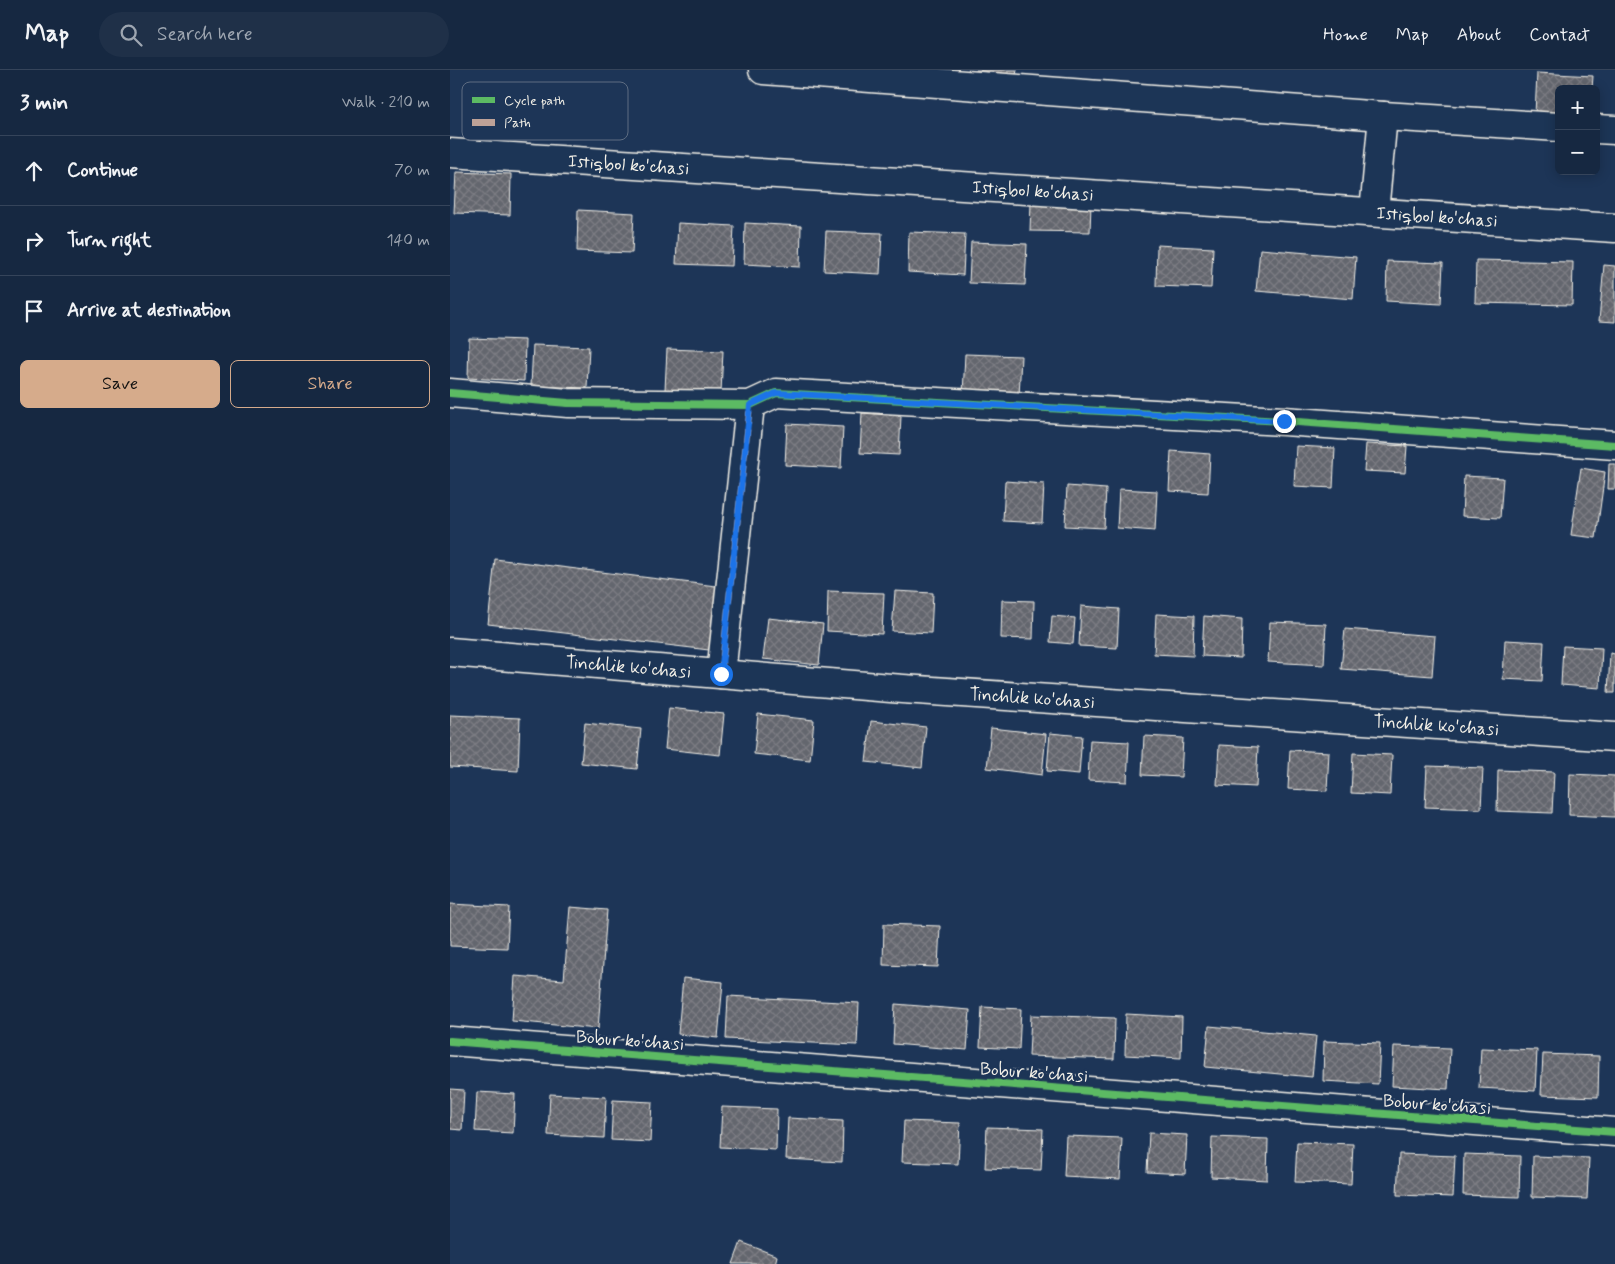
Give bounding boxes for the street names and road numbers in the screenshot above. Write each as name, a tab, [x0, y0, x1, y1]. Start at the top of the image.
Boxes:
street label: Istiqbol ko'chasi	[567, 150, 690, 181]
street label: Istiqbol ko'chasi	[971, 176, 1094, 207]
street label: Istiqbol ko'chasi	[1375, 202, 1498, 233]
street label: Tinchlik ko'chasi	[565, 650, 692, 685]
street label: Tinchlik ko'chasi	[969, 683, 1096, 715]
street label: Tinchlik ko'chasi	[1373, 710, 1500, 742]
street label: Bobur ko'chasi	[575, 1025, 685, 1057]
street label: Bobur ko'chasi	[979, 1057, 1089, 1089]
street label: Bobur ko'chasi	[1382, 1089, 1492, 1121]

